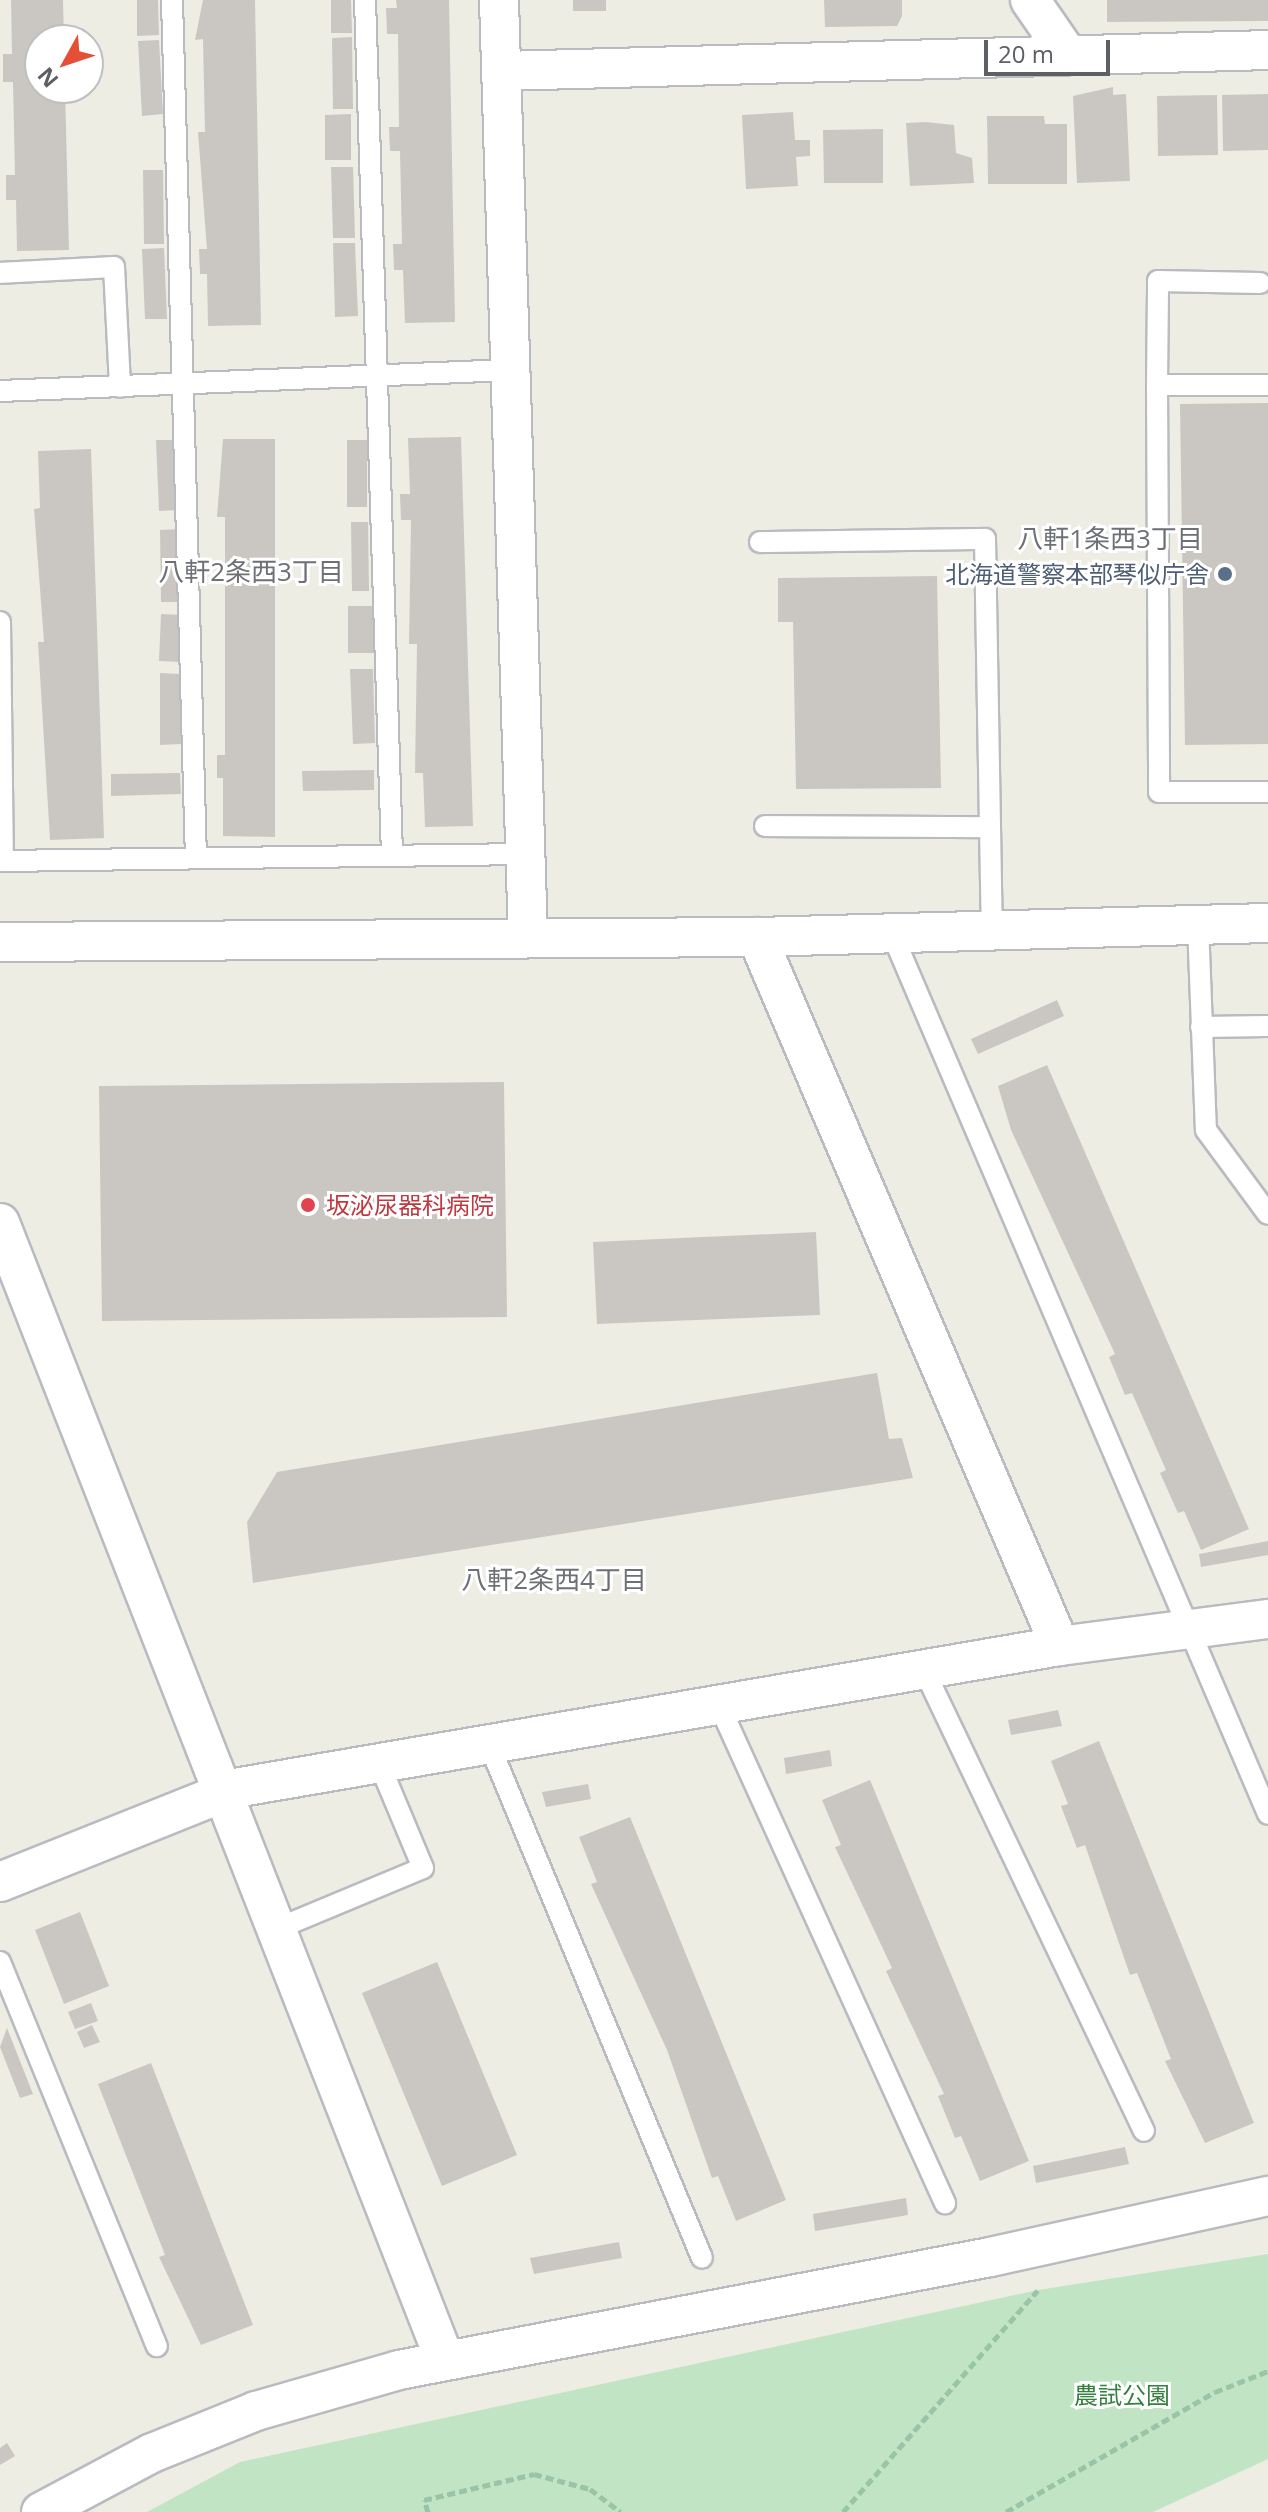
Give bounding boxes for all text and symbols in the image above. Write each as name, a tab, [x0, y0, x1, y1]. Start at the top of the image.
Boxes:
north arrow	[24, 24, 104, 104]
scale bar	[988, 24, 1114, 74]
text: 20 m	[998, 37, 1054, 70]
text: N	[30, 62, 64, 95]
district label: 八軒1条西3丁目	[1017, 523, 1203, 555]
district label: 八軒2条西3丁目	[158, 556, 344, 588]
place label: 北海道警察本部琴似庁舎	[945, 560, 1209, 588]
marker: 北海道警察本部琴似庁舎	[1216, 565, 1234, 583]
place label: 坂泌尿器科病院	[326, 1191, 494, 1219]
marker: 坂泌尿器科病院	[297, 1194, 319, 1216]
district label: 八軒2条西4丁目	[461, 1564, 647, 1596]
park label: 農試公園	[1074, 2381, 1170, 2409]

